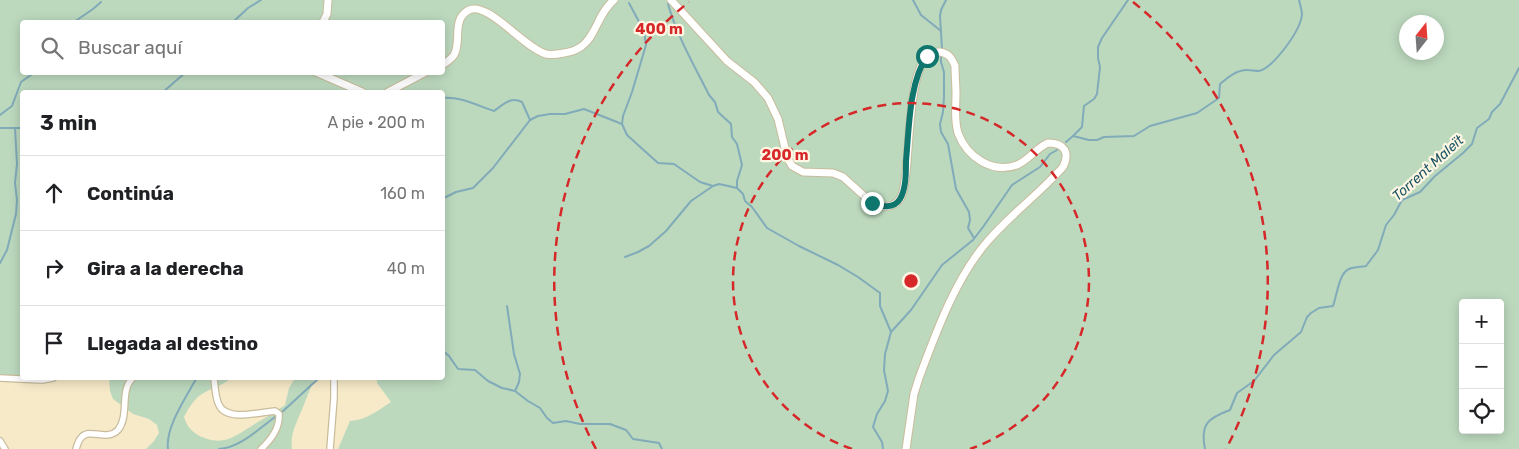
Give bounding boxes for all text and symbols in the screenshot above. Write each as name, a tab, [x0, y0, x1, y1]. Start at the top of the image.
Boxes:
north arrow	[1399, 15, 1444, 60]
search box	[20, 20, 445, 75]
text: 400 m	[635, 20, 683, 38]
icon: search	[38, 34, 66, 62]
text: Buscar aquí	[78, 36, 182, 59]
route start	[916, 45, 939, 68]
text: 3 min	[40, 110, 97, 135]
text: A pie · 200 m	[327, 113, 425, 132]
water label: Torrent Maleït	[1389, 131, 1468, 204]
text: 200 m	[761, 146, 809, 164]
icon: ahead	[40, 179, 68, 207]
text: Continúa	[87, 182, 174, 205]
text: 160 m	[380, 184, 425, 203]
route end	[861, 192, 884, 215]
icon: right	[40, 254, 68, 282]
text: Gira a la derecha	[87, 257, 244, 280]
text: 40 m	[387, 259, 425, 278]
centre of rings	[902, 272, 920, 290]
map controls	[1459, 299, 1504, 434]
button: +	[1459, 299, 1504, 344]
icon: arrive	[40, 329, 68, 357]
text: Llegada al destino	[87, 332, 258, 355]
button: −	[1459, 344, 1504, 389]
button: locate	[1459, 389, 1504, 434]

